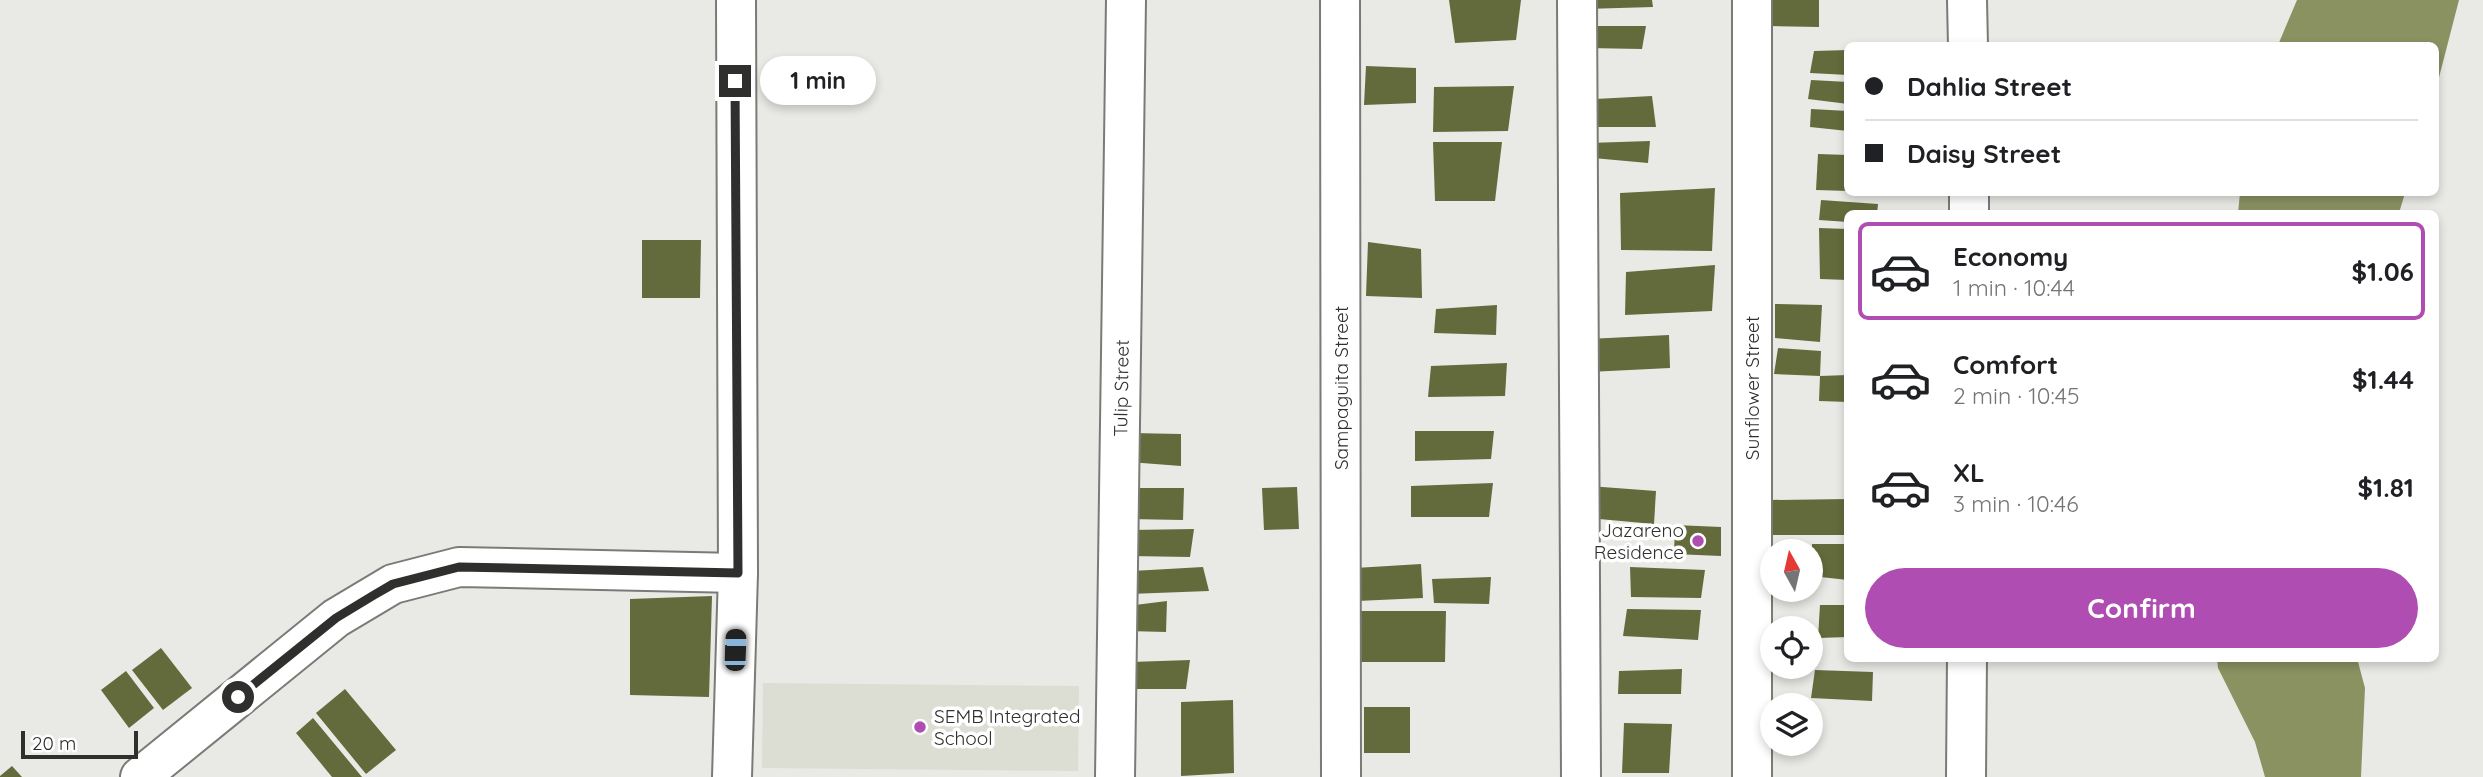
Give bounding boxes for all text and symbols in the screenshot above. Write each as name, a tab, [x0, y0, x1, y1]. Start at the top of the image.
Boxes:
callout: 1 min	[760, 56, 875, 106]
route end	[719, 65, 751, 97]
text: 1 min	[790, 66, 846, 95]
text: Dahlia Street	[1907, 70, 2072, 103]
text: Daisy Street	[1907, 137, 2061, 170]
icon: car	[1869, 240, 1932, 303]
text: Economy	[1953, 240, 2068, 273]
text: $1.06	[2352, 255, 2414, 288]
text: 1 min · 10:44	[1953, 273, 2075, 302]
street label: Sampaguita Street	[1329, 306, 1353, 470]
street label: Sunflower Street	[1740, 316, 1764, 460]
street label: Tulip Street	[1108, 339, 1134, 437]
icon: car	[1869, 348, 1932, 411]
text: Comfort	[1953, 348, 2058, 381]
text: $1.44	[2352, 363, 2414, 396]
text: 2 min · 10:45	[1953, 381, 2080, 410]
icon: car	[1869, 456, 1932, 519]
text: XL	[1953, 456, 1985, 489]
text: $1.81	[2358, 471, 2414, 504]
text: 3 min · 10:46	[1953, 489, 2079, 518]
place label: Jazareno Residence	[1594, 518, 1684, 564]
marker: Jazareno Residence	[1690, 533, 1706, 549]
north arrow	[1760, 539, 1824, 602]
map controls	[1760, 539, 1823, 756]
button: Confirm	[1865, 568, 2418, 648]
button: locate	[1760, 616, 1823, 679]
car	[724, 629, 747, 671]
route start	[222, 681, 254, 713]
button: layers	[1760, 693, 1823, 756]
place label: SEMB Integrated School	[934, 704, 1081, 750]
marker: SEMB Integrated School	[912, 719, 928, 735]
scale bar	[21, 728, 138, 760]
text: 20 m	[32, 731, 76, 755]

